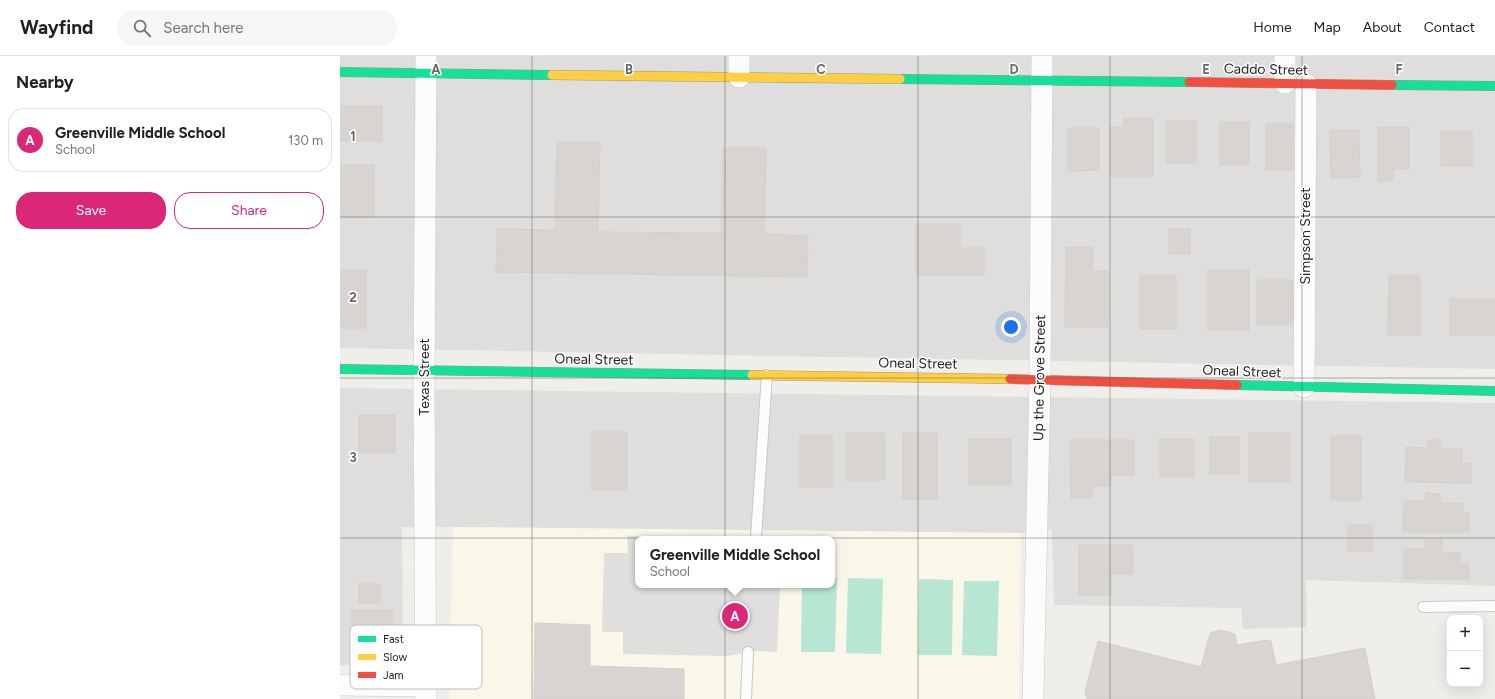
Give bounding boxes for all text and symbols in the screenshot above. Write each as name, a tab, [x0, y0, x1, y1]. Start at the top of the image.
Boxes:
search box	[117, 10, 397, 46]
text: Wayfind	[20, 16, 93, 39]
icon: search	[131, 17, 153, 39]
text: Search here	[163, 19, 243, 37]
text: Home	[1253, 19, 1292, 36]
text: Map	[1314, 19, 1341, 36]
text: About	[1363, 19, 1402, 36]
text: Contact	[1424, 19, 1475, 36]
street label: Caddo Street	[1224, 60, 1308, 79]
text: A	[431, 62, 441, 77]
text: B	[625, 62, 633, 77]
text: C	[816, 62, 826, 77]
text: D	[1009, 62, 1019, 77]
text: E	[1202, 62, 1210, 77]
text: F	[1395, 62, 1403, 77]
text: Nearby	[16, 72, 74, 92]
text: Greenville Middle School	[55, 124, 225, 142]
text: 1	[350, 129, 356, 144]
text: A	[25, 133, 35, 148]
text: 130 m	[288, 133, 323, 148]
text: School	[55, 142, 95, 157]
street label: Simpson Street	[1297, 187, 1314, 285]
button: Save	[16, 192, 166, 229]
button: Share	[174, 192, 324, 229]
text: 2	[349, 290, 357, 305]
street label: Up the Grove Street	[1030, 315, 1049, 441]
your location	[1001, 317, 1021, 337]
street label: Texas Street	[416, 338, 433, 416]
street label: Oneal Street	[554, 350, 634, 369]
street label: Oneal Street	[878, 354, 958, 373]
street label: Oneal Street	[1202, 362, 1282, 381]
text: 3	[349, 450, 357, 465]
popup	[635, 536, 835, 588]
text: Greenville Middle School	[650, 546, 820, 564]
text: School	[650, 564, 690, 579]
pin: A	[722, 601, 748, 631]
map controls	[1447, 615, 1483, 687]
button: +	[1447, 615, 1483, 651]
legend	[350, 625, 482, 689]
text: Fast	[383, 633, 404, 646]
text: Slow	[383, 651, 407, 664]
button: −	[1447, 651, 1483, 687]
text: Jam	[383, 669, 404, 682]

